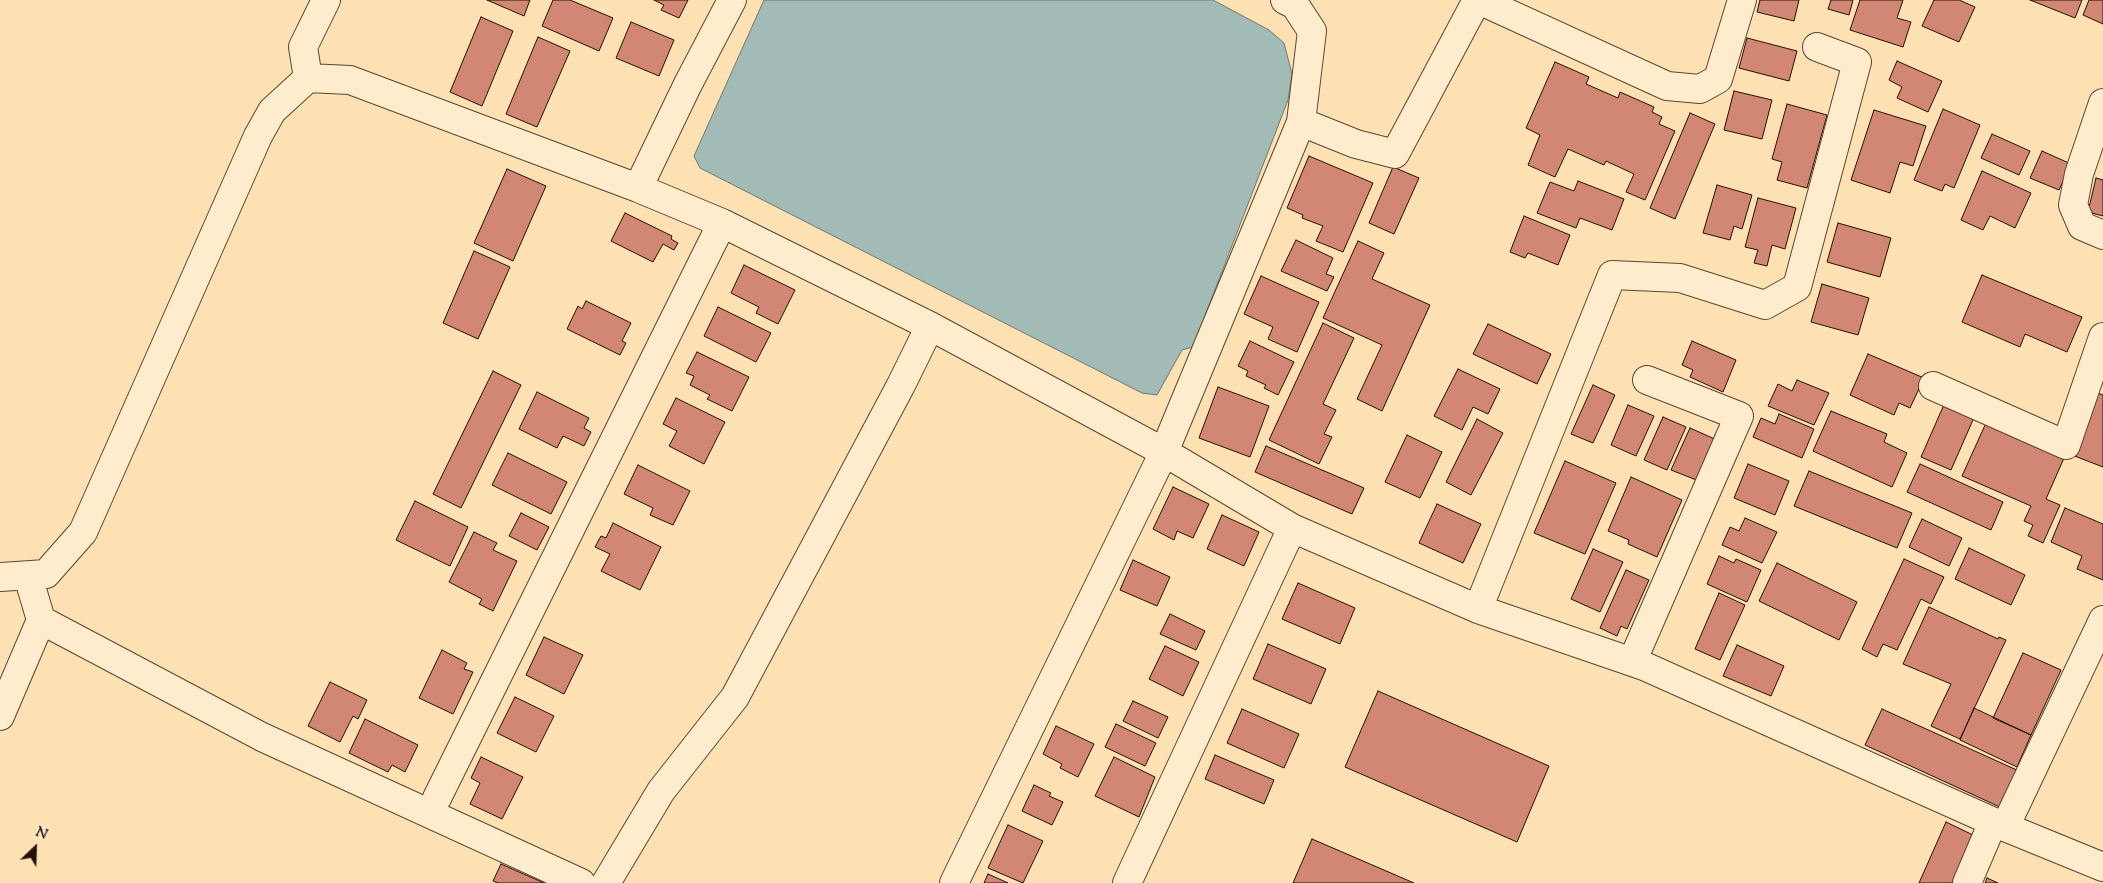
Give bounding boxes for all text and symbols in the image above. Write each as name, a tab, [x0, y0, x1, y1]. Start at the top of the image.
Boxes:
north arrow	[10, 823, 60, 873]
text: N	[32, 823, 50, 846]

